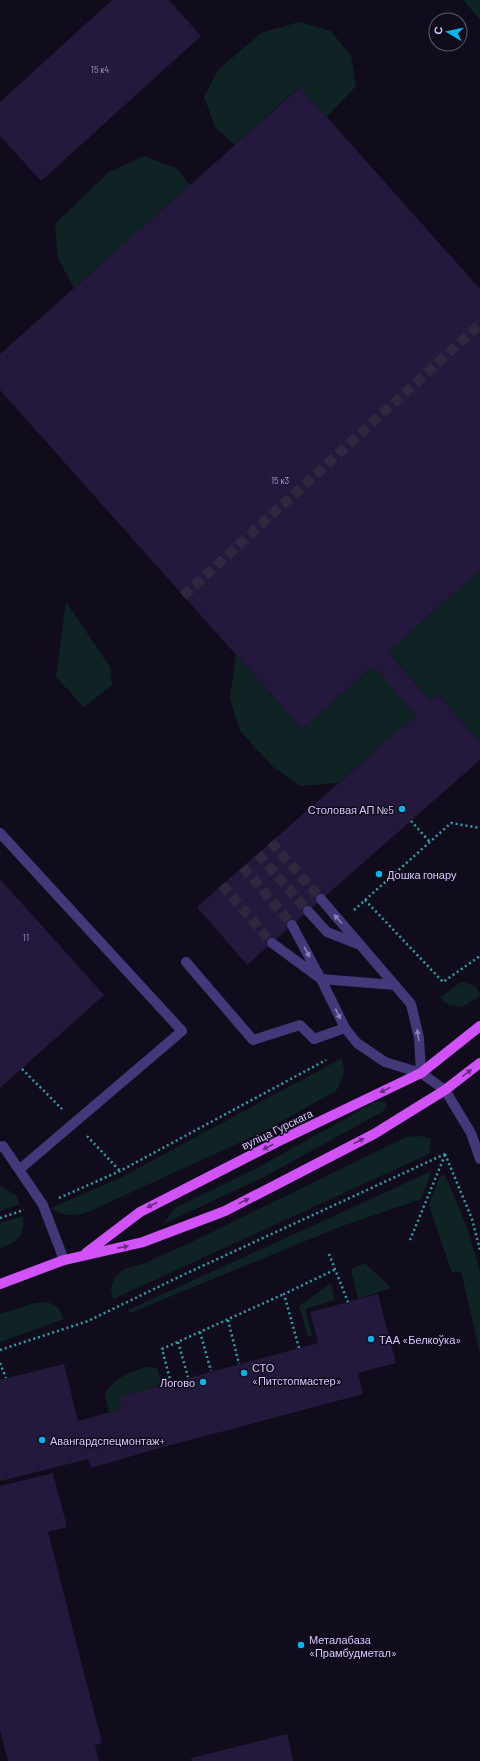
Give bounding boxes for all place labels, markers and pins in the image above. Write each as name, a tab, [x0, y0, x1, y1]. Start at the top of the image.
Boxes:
place label: Столовая АП №5	[308, 803, 394, 816]
marker: Столовая АП №5	[397, 804, 407, 814]
place label: Дошка гонару	[387, 868, 457, 881]
marker: Дошка гонару	[374, 869, 384, 879]
place label: ТАА «Белкоўка»	[379, 1333, 461, 1346]
marker: ТАА «Белкоўка»	[366, 1334, 376, 1344]
place label: СТО «Питстопмастер»	[252, 1361, 342, 1387]
marker: СТО «Питстопмастер»	[239, 1368, 249, 1378]
place label: Логово	[160, 1376, 195, 1389]
marker: Логово	[198, 1377, 208, 1387]
place label: Авангардспецмонтаж+	[50, 1434, 165, 1447]
marker: Авангардспецмонтаж+	[37, 1435, 47, 1445]
place label: Металабаза «Прамбудметал»	[309, 1633, 397, 1659]
marker: Металабаза «Прамбудметал»	[296, 1640, 306, 1650]

